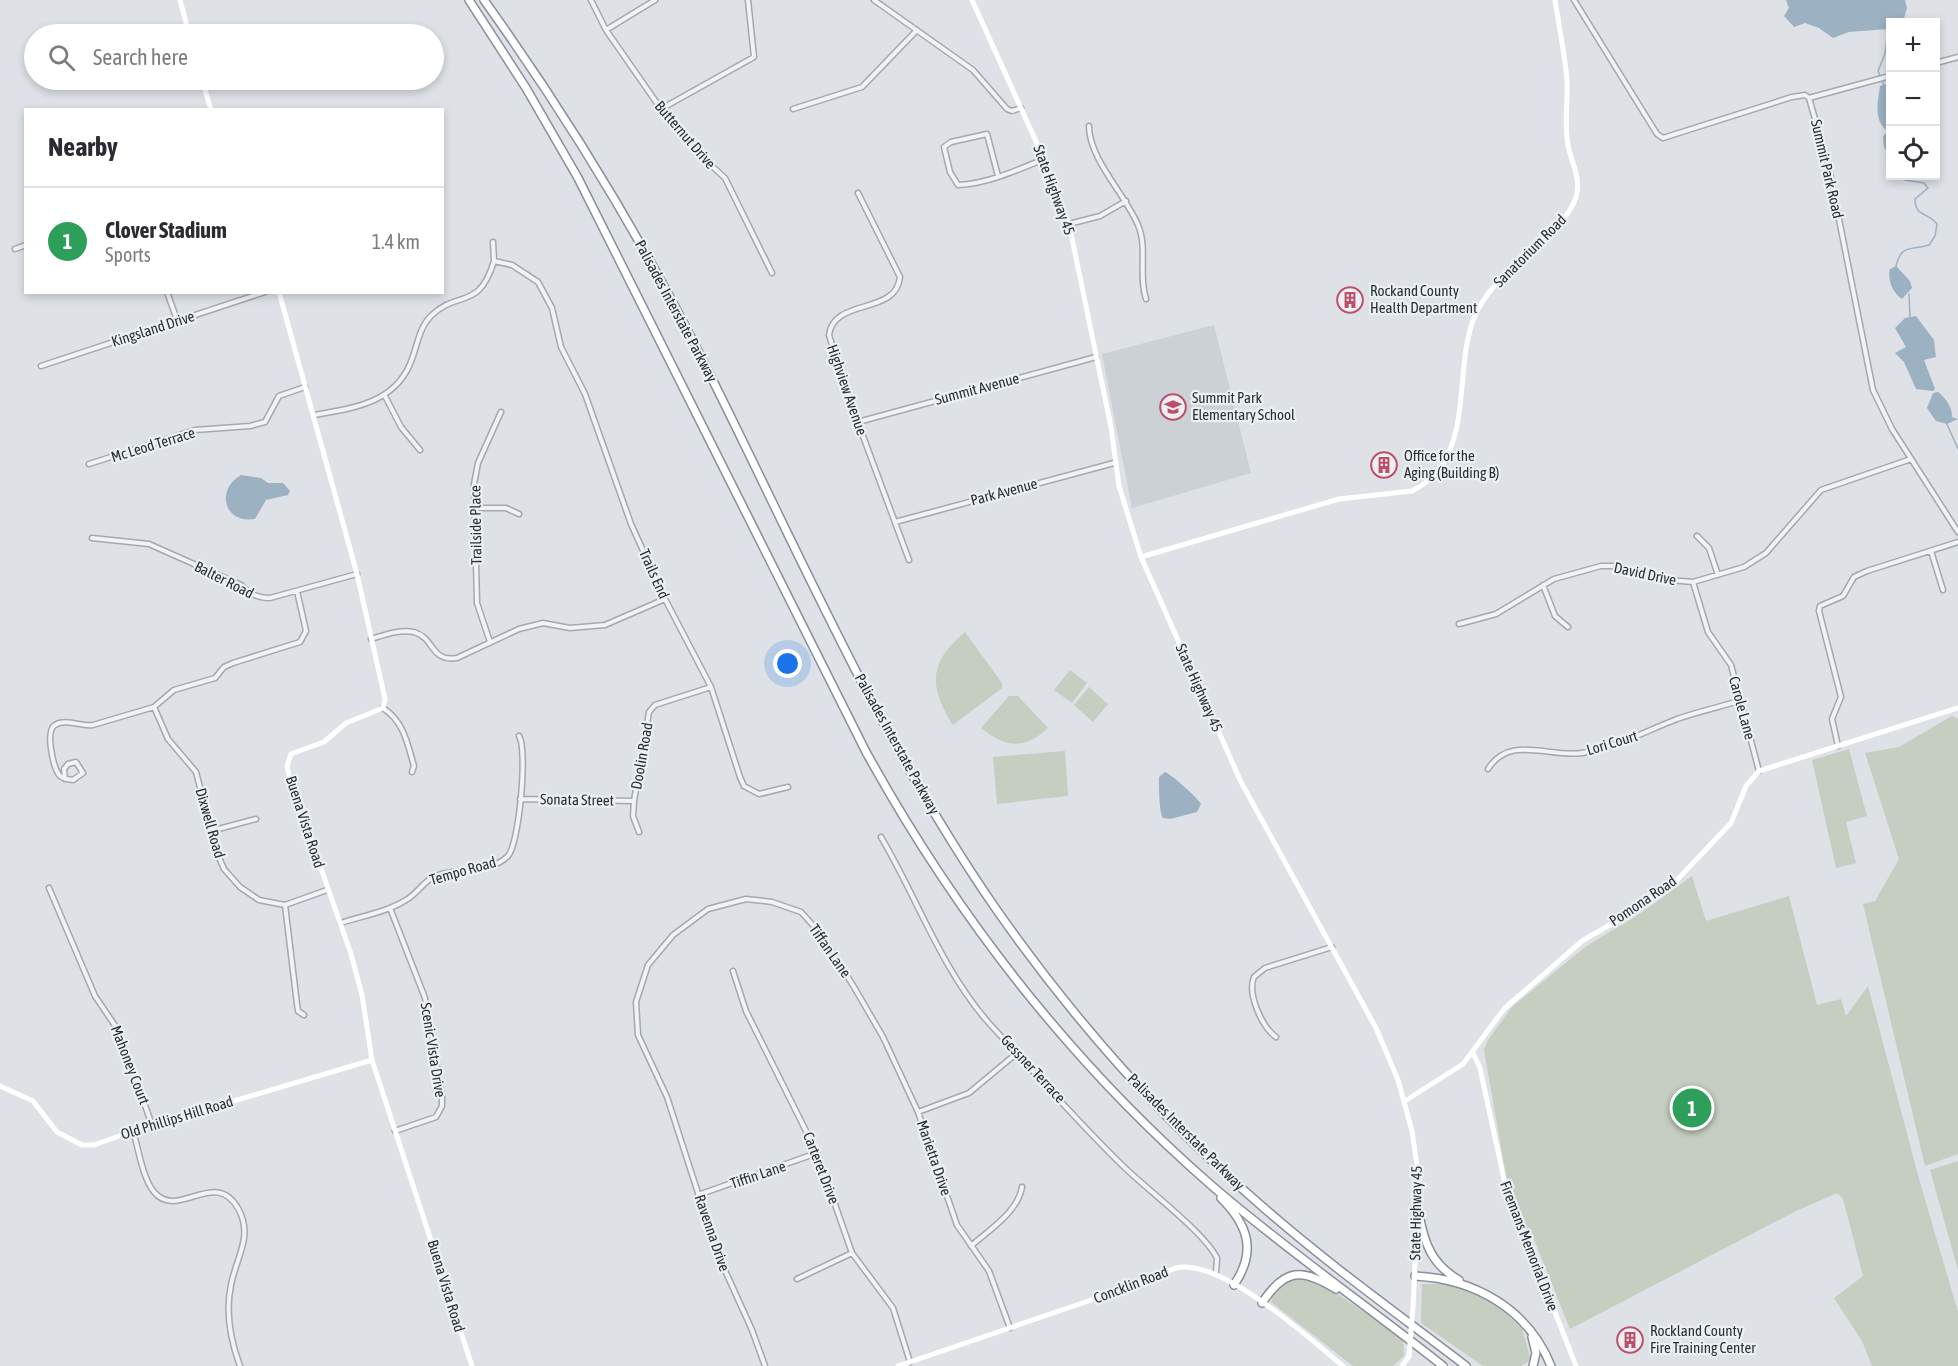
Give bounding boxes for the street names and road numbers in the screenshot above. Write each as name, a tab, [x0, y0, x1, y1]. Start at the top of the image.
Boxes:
street label: Butternut Drive	[651, 97, 720, 172]
street label: Summit Park Road	[1808, 118, 1847, 220]
street label: State Highway 45	[1030, 142, 1079, 237]
street label: Sanatorium Road	[1490, 211, 1569, 290]
street label: Palisades Interstate Parkway	[632, 237, 721, 385]
street label: Kingsland Drive	[109, 307, 197, 350]
street label: Highview Avenue	[824, 342, 871, 438]
street label: Summit Avenue	[933, 369, 1021, 408]
street label: Mc Leod Terrace	[109, 424, 197, 465]
street label: Park Avenue	[969, 474, 1039, 509]
street label: Trailside Place	[466, 485, 485, 565]
street label: Trails End	[636, 546, 673, 601]
street label: Balter Road	[192, 557, 257, 602]
street label: David Drive	[1612, 559, 1678, 588]
street label: State Highway 45	[1172, 641, 1226, 734]
street label: Palisades Interstate Parkway	[852, 670, 943, 817]
street label: Carole Lane	[1726, 674, 1759, 742]
street label: Doolin Road	[627, 721, 656, 791]
street label: Lori Court	[1584, 727, 1639, 758]
street label: Buena Vista Road	[283, 774, 328, 870]
street label: Dixwell Road	[192, 786, 229, 860]
street label: Sonata Street	[540, 790, 614, 809]
street label: Tempo Road	[428, 853, 498, 888]
street label: Pomona Road	[1606, 872, 1679, 929]
street label: Tiffan Lane	[806, 921, 855, 981]
street label: Scenic Vista Drive	[418, 1001, 449, 1099]
street label: Mahoney Court	[108, 1023, 153, 1107]
street label: Gessner Terrace	[998, 1031, 1069, 1106]
street label: Palisades Interstate Parkway	[1124, 1070, 1248, 1194]
street label: Old Phillips Hill Road	[119, 1092, 235, 1143]
street label: Marietta Drive	[914, 1118, 955, 1198]
street label: Carteret Drive	[800, 1129, 843, 1206]
street label: Tiffin Lane	[728, 1157, 788, 1192]
street label: State Highway 45	[1406, 1166, 1425, 1260]
street label: Firemans Memorial Drive	[1497, 1178, 1562, 1313]
street label: Ravenna Drive	[691, 1192, 734, 1274]
street label: Buena Vista Road	[424, 1238, 469, 1334]
street label: Concklin Road	[1091, 1263, 1171, 1307]

